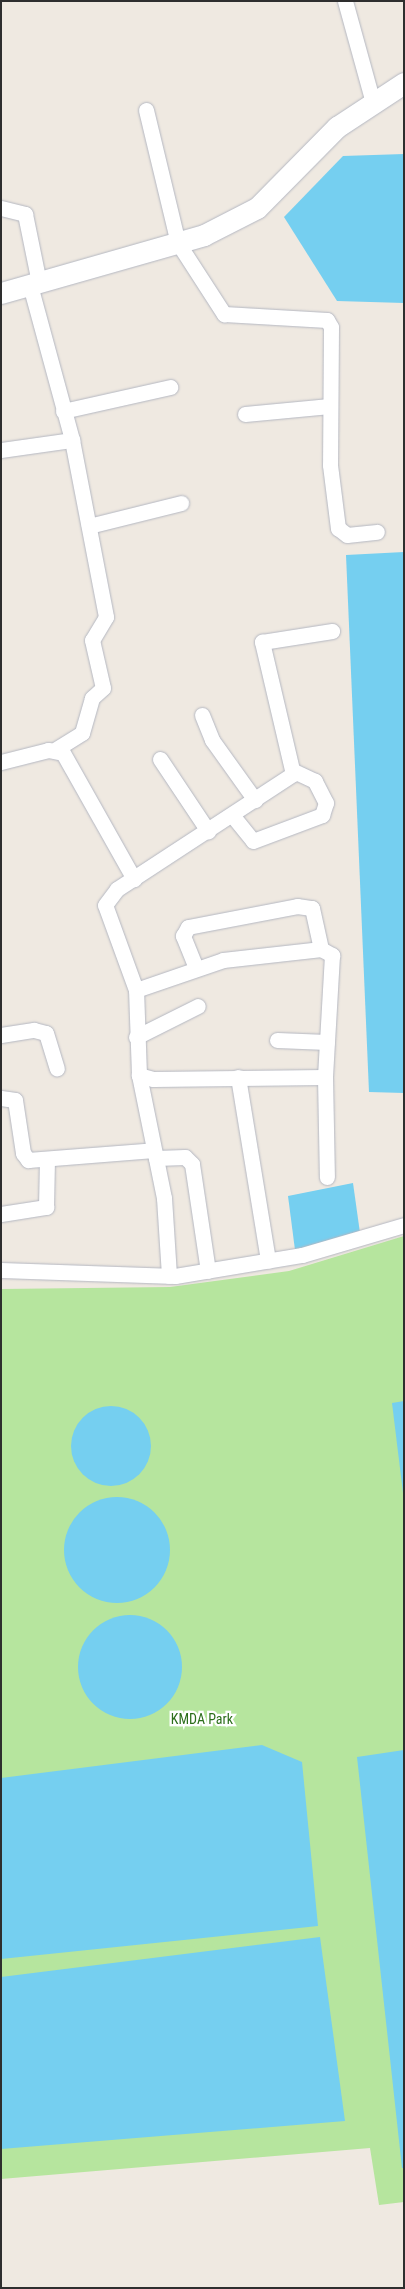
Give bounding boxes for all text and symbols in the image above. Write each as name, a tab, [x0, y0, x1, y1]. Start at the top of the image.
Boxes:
park label: KMDA Park	[171, 1711, 233, 1727]

